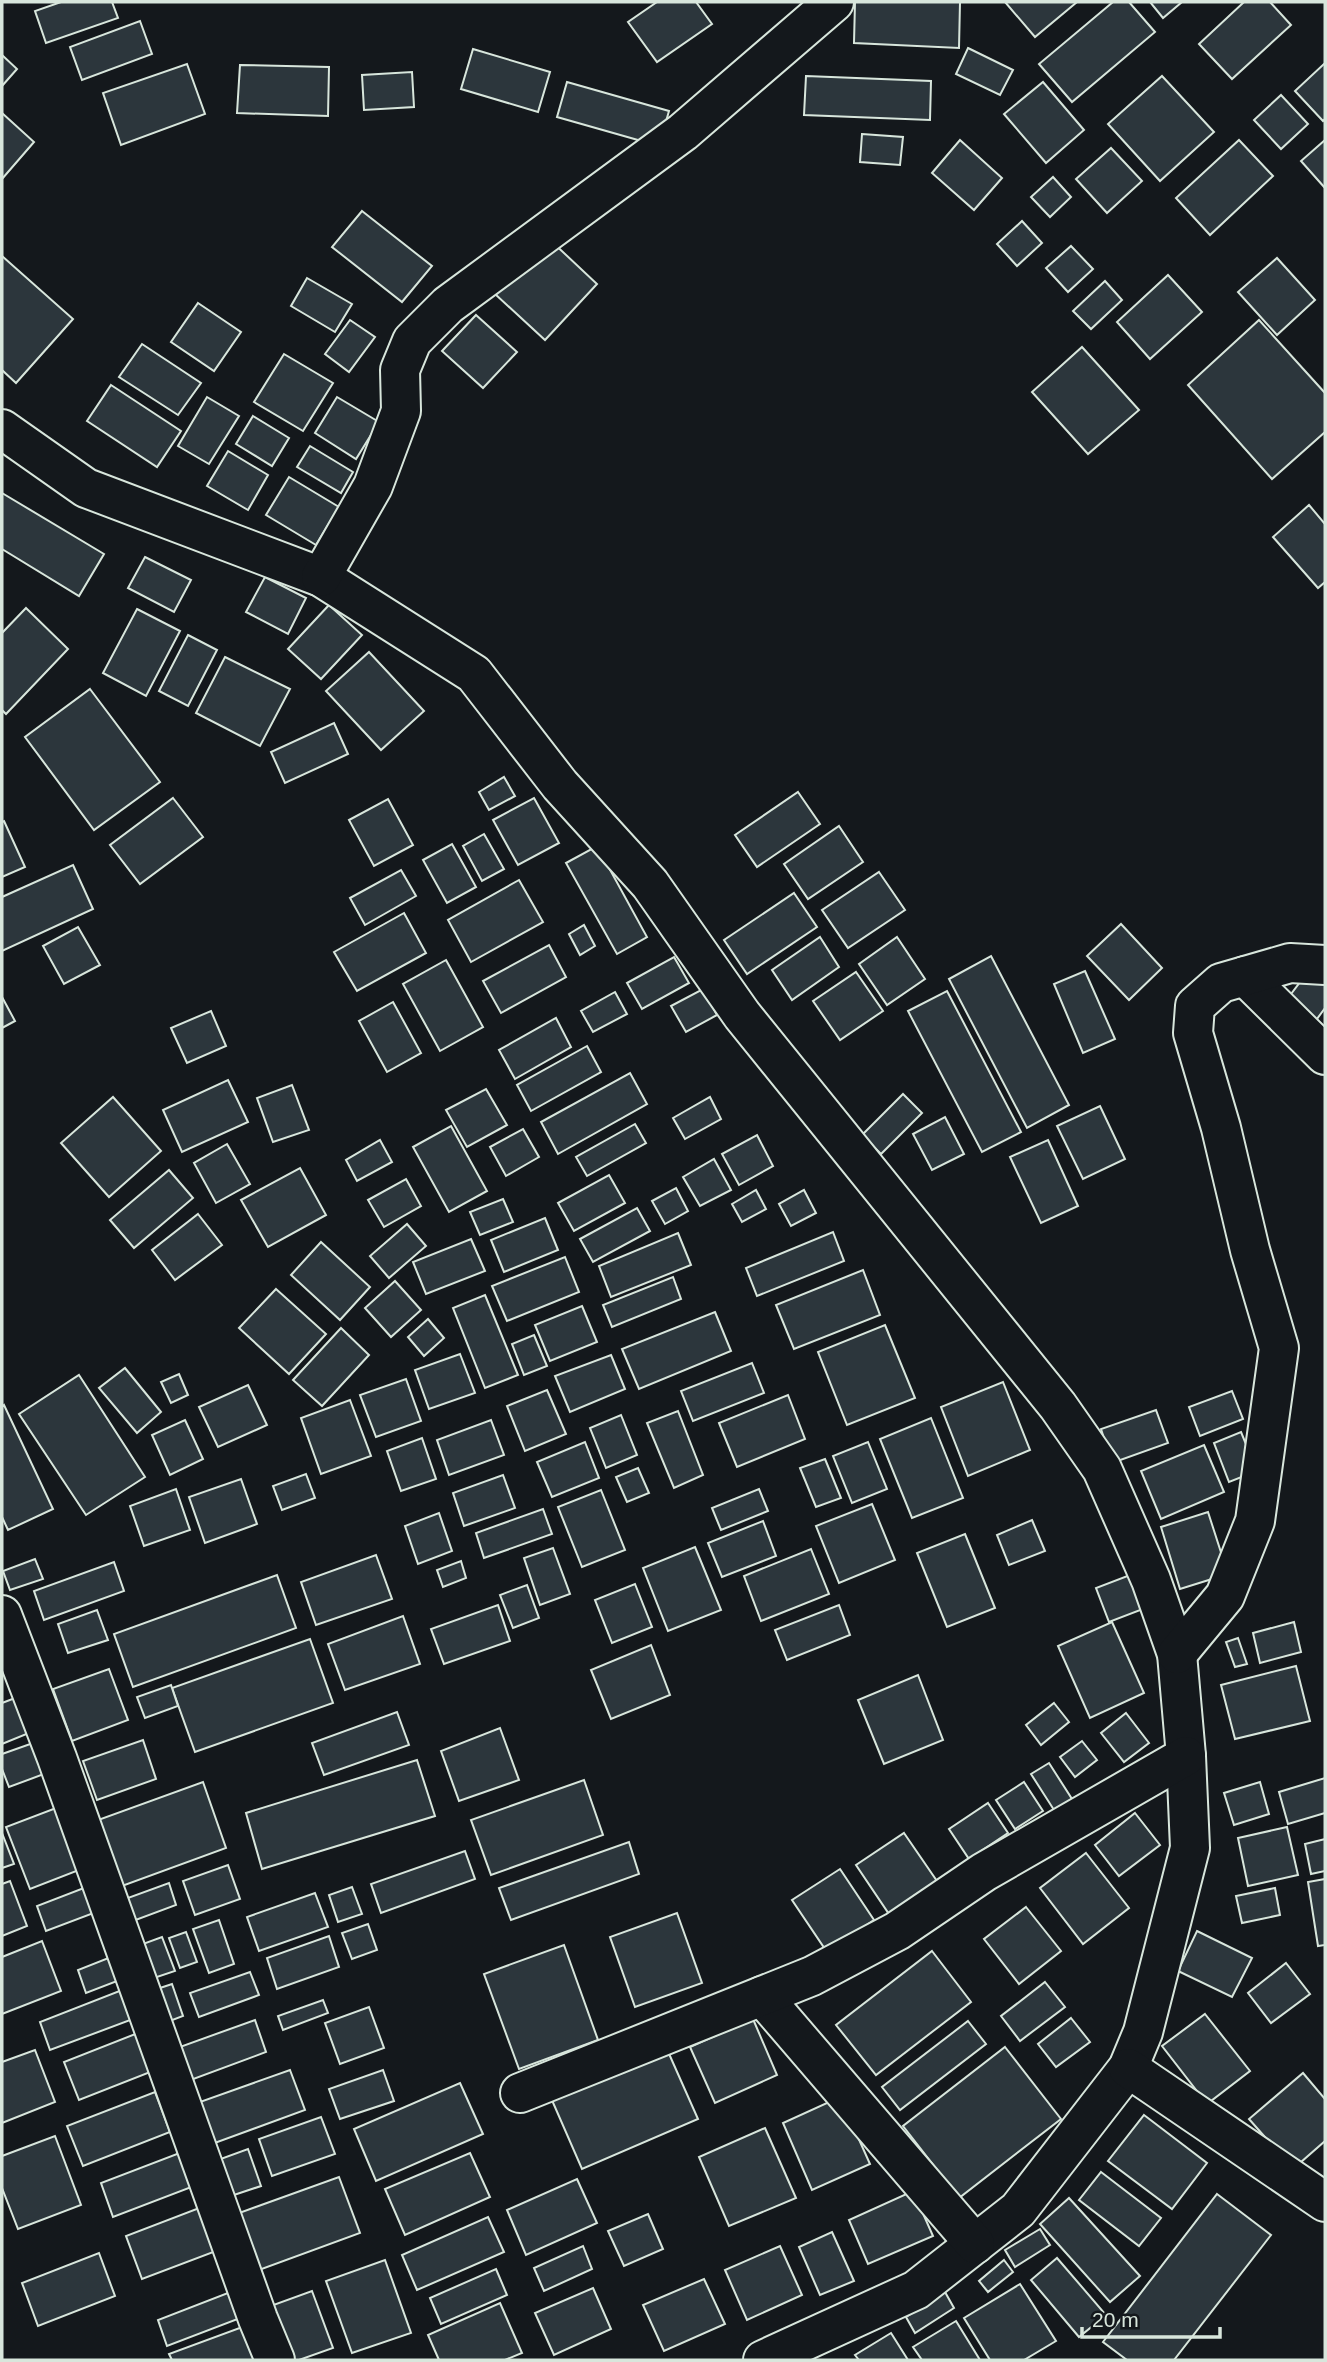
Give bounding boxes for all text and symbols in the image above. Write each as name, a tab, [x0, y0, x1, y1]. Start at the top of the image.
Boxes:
scale bar	[1082, 2296, 1220, 2340]
text: 20 m	[1092, 2308, 1139, 2331]

